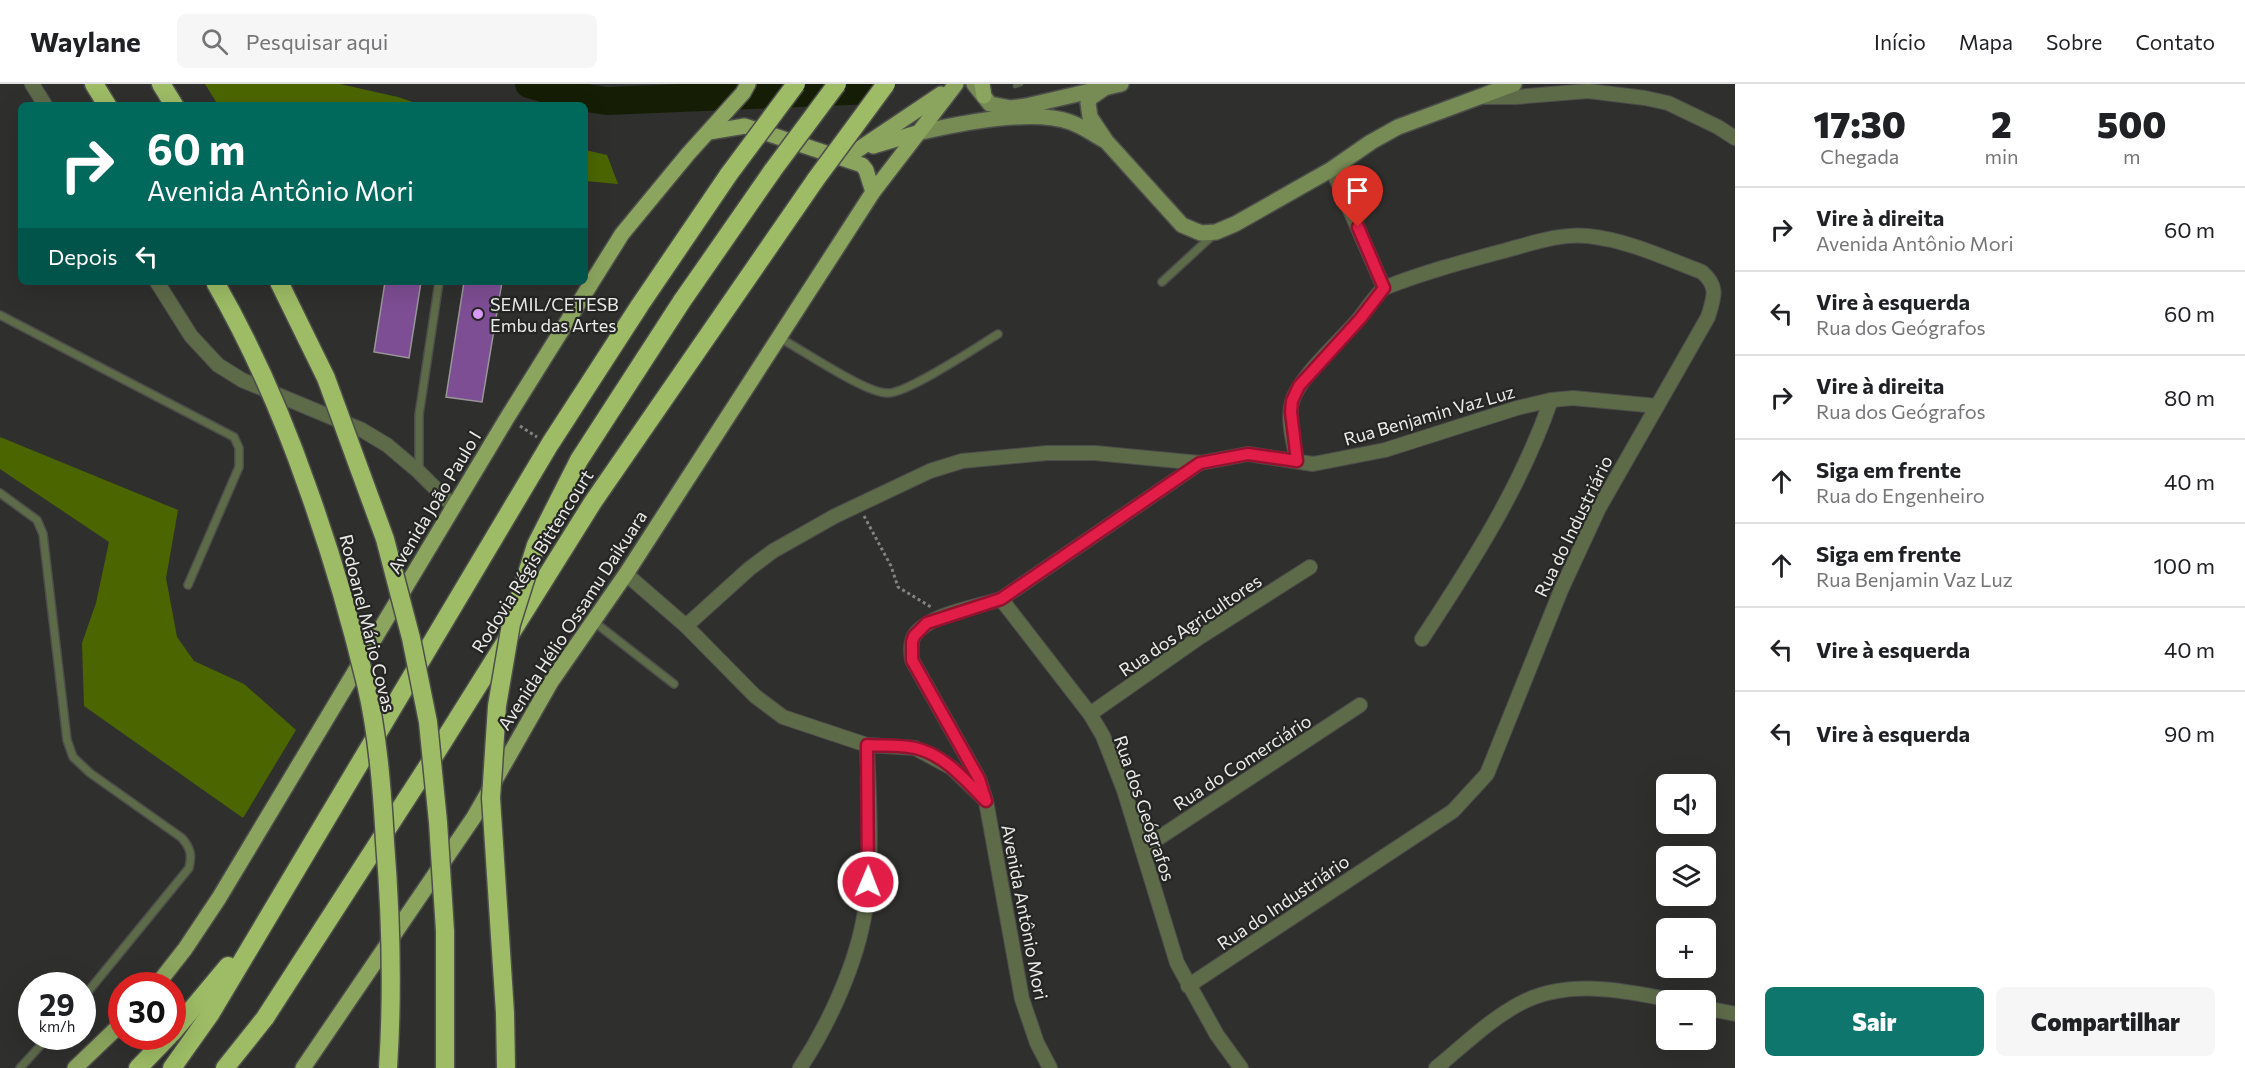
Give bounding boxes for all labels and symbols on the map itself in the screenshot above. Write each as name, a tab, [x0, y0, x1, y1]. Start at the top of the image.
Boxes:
pin	[1332, 165, 1383, 227]
place label: SEMIL/CETESB Embu das Artes	[490, 293, 619, 336]
marker: SEMIL/CETESB Embu das Artes	[471, 307, 485, 321]
street label: Rua Benjamin Vaz Luz	[1341, 380, 1517, 450]
street label: Avenida João Paulo I	[383, 427, 485, 577]
street label: Rua do Industriário	[1529, 452, 1617, 600]
street label: Rodovia Régis Bittencourt	[467, 465, 597, 657]
street label: Avenida Hélio Ossamu Daikuara	[493, 506, 651, 734]
street label: Rodoanel Mário Covas	[335, 532, 401, 714]
street label: Rua dos Agricultores	[1115, 569, 1265, 681]
street label: Rua do Comerciário	[1169, 709, 1315, 815]
street label: Rua dos Geógrafos	[1110, 732, 1180, 884]
street label: Avenida Antônio Mori	[997, 823, 1053, 1001]
position arrow	[836, 850, 900, 914]
street label: Rua do Industriário	[1213, 850, 1353, 954]
speed limit sign: 30	[108, 972, 186, 1050]

